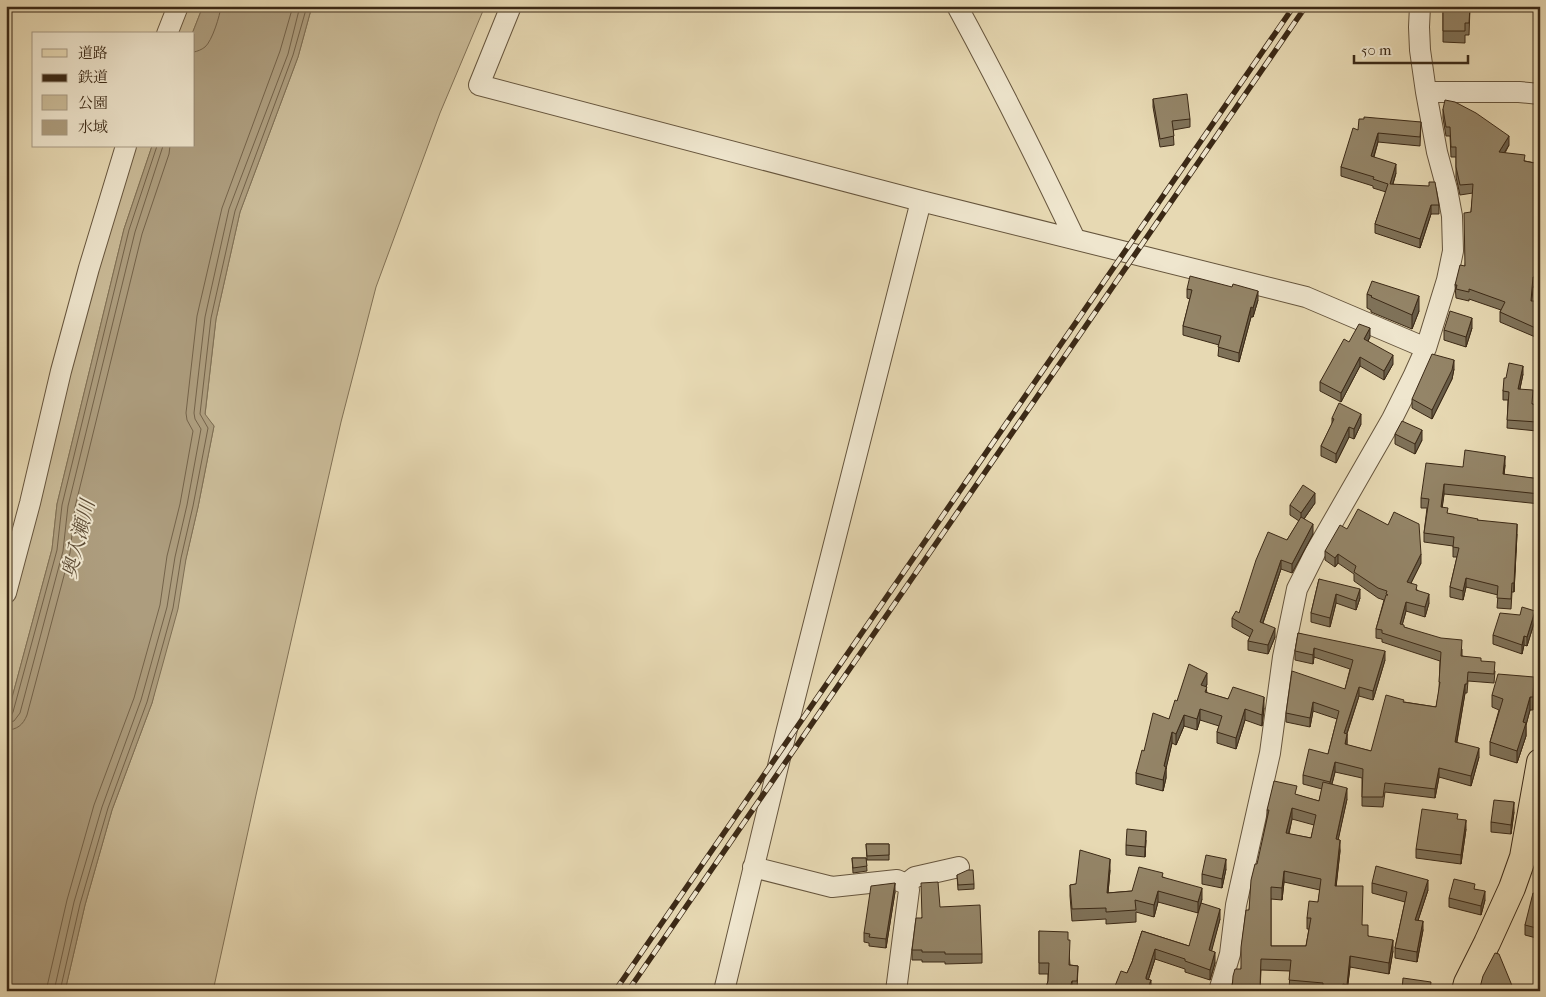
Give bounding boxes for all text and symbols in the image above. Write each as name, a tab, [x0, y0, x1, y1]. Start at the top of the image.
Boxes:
legend	[32, 32, 195, 148]
scale bar	[1354, 32, 1467, 64]
text: 50 m	[1361, 41, 1392, 59]
text: 道路	[78, 44, 108, 62]
text: 鉄道	[78, 68, 108, 86]
text: 公園	[78, 94, 108, 112]
text: 水域	[78, 118, 108, 136]
water label: 奥入瀬川	[58, 496, 100, 581]

